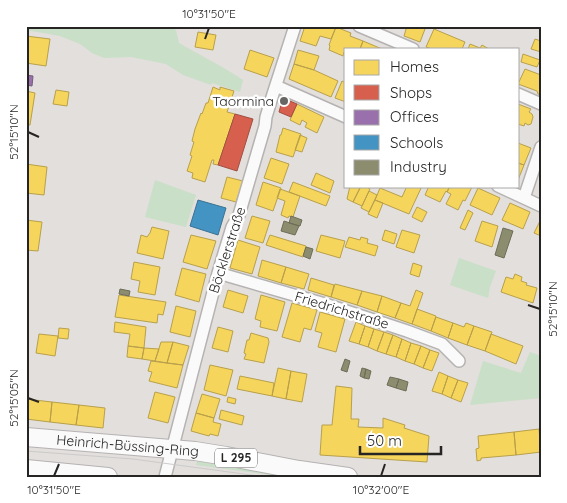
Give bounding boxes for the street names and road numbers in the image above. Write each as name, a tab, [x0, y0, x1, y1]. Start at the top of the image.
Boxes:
street label: Böcklerstraße	[205, 204, 249, 296]
street label: Friedrichstraße	[293, 287, 391, 333]
street label: Heinrich-Büssing-Ring	[56, 431, 200, 460]
road number: L 295	[215, 448, 257, 468]

